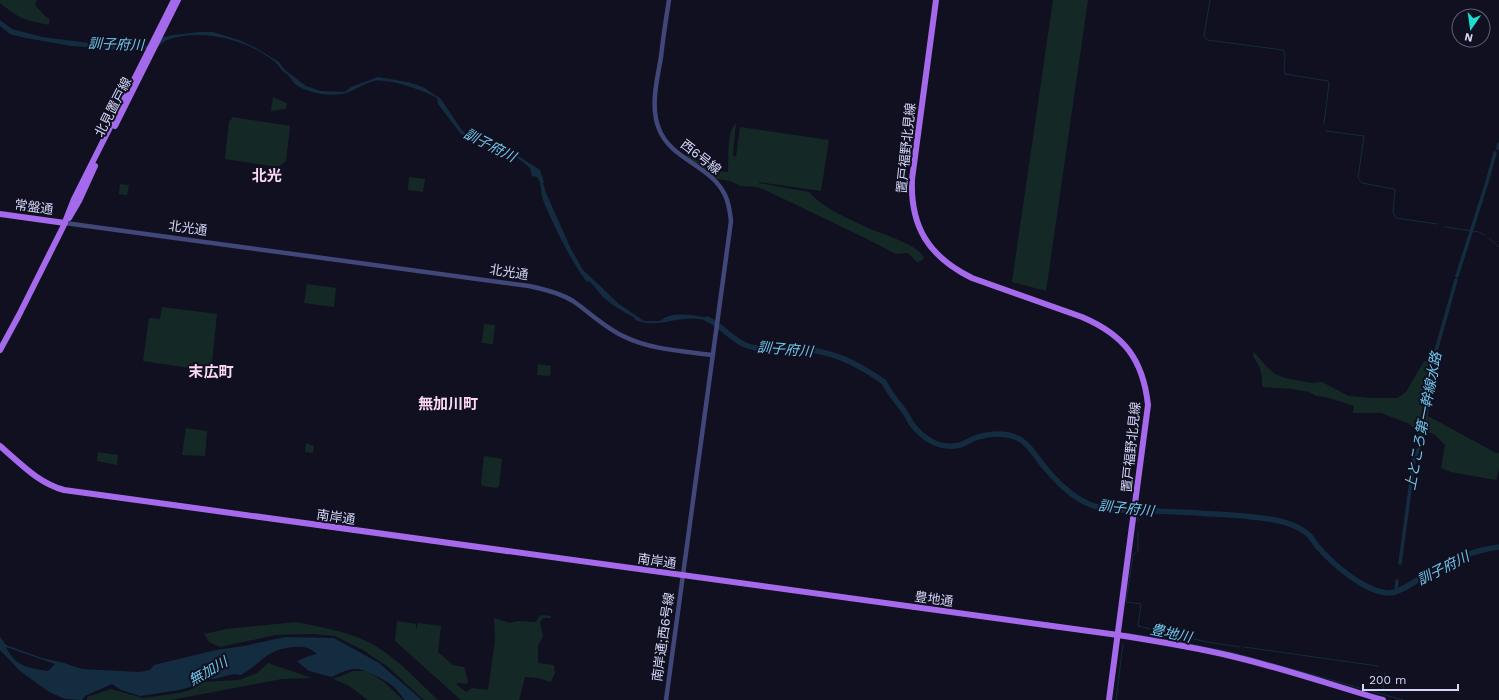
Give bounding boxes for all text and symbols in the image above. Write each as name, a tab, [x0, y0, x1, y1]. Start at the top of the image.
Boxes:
north arrow	[1451, 8, 1491, 48]
text: N	[1463, 30, 1474, 45]
water label: 訓子府川	[88, 35, 146, 53]
street label: 北見置戸線	[92, 75, 134, 139]
street label: 置戸福野北見線	[894, 102, 918, 194]
water label: 訓子府川	[461, 125, 520, 166]
street label: 西6号線	[678, 137, 724, 177]
district label: 北光	[252, 167, 282, 185]
street label: 常盤通	[14, 197, 54, 217]
street label: 北光通	[168, 218, 208, 238]
street label: 北光通	[489, 262, 529, 282]
water label: 訓子府川	[756, 339, 816, 360]
water label: 上ところ第一幹線水路	[1402, 350, 1444, 491]
district label: 末広町	[188, 363, 234, 381]
district label: 無加川町	[418, 395, 478, 413]
street label: 置戸福野北見線	[1119, 401, 1143, 493]
water label: 訓子府川	[1097, 497, 1157, 519]
street label: 南岸通	[316, 507, 356, 527]
water label: 訓子府川	[1414, 547, 1473, 588]
street label: 南岸通	[637, 551, 677, 571]
street label: 豊地通	[914, 589, 954, 609]
street label: 南岸通;西6号線	[649, 592, 677, 682]
water label: 豊地川	[1149, 621, 1195, 646]
water label: 無加川	[186, 653, 232, 688]
scale bar	[1363, 666, 1458, 692]
text: 200 m	[1369, 673, 1406, 687]

